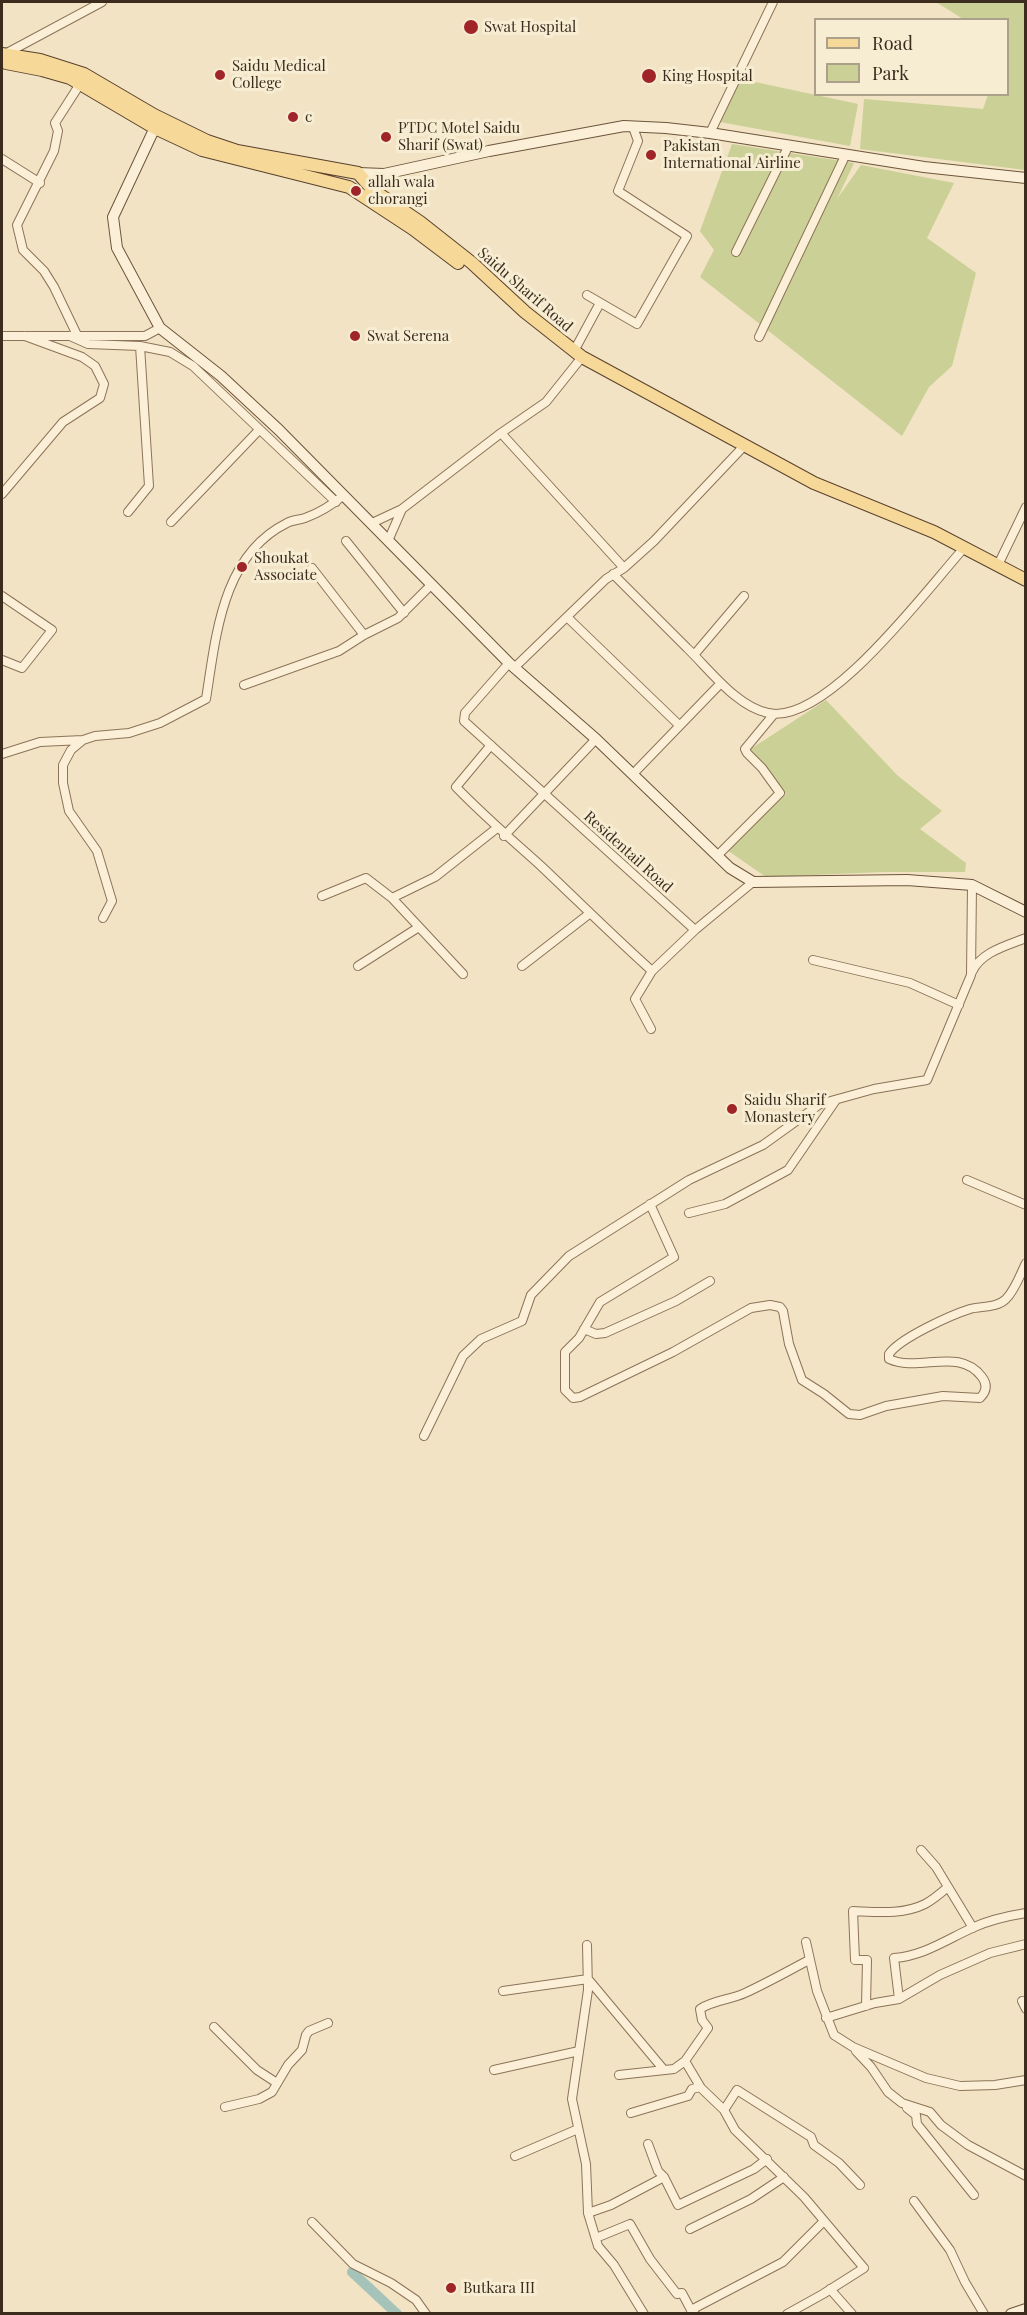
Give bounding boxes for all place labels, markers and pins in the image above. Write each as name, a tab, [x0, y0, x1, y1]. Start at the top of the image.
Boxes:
marker: Swat Hospital	[462, 18, 480, 36]
place label: Swat Hospital	[484, 18, 576, 36]
place label: Saidu Medical College	[232, 57, 326, 92]
marker: King Hospital	[640, 67, 658, 85]
place label: King Hospital	[662, 67, 753, 85]
marker: Saidu Medical College	[213, 68, 227, 82]
place label: c	[305, 108, 312, 126]
marker: c	[286, 110, 300, 124]
place label: PTDC Motel Saidu Sharif (Swat)	[398, 119, 520, 154]
marker: PTDC Motel Saidu Sharif (Swat)	[379, 130, 393, 144]
place label: Pakistan International Airline	[663, 137, 801, 172]
marker: Pakistan International Airline	[644, 148, 658, 162]
place label: allah wala chorangi	[368, 173, 435, 208]
marker: allah wala chorangi	[349, 184, 363, 198]
place label: Swat Serena	[367, 327, 449, 345]
marker: Swat Serena	[348, 329, 362, 343]
place label: Shoukat Associate	[254, 549, 317, 584]
marker: Shoukat Associate	[235, 560, 249, 574]
place label: Saidu Sharif Monastery	[744, 1091, 826, 1126]
marker: Saidu Sharif Monastery	[725, 1102, 739, 1116]
place label: Butkara III	[463, 2279, 535, 2297]
marker: Butkara III	[444, 2281, 458, 2295]

